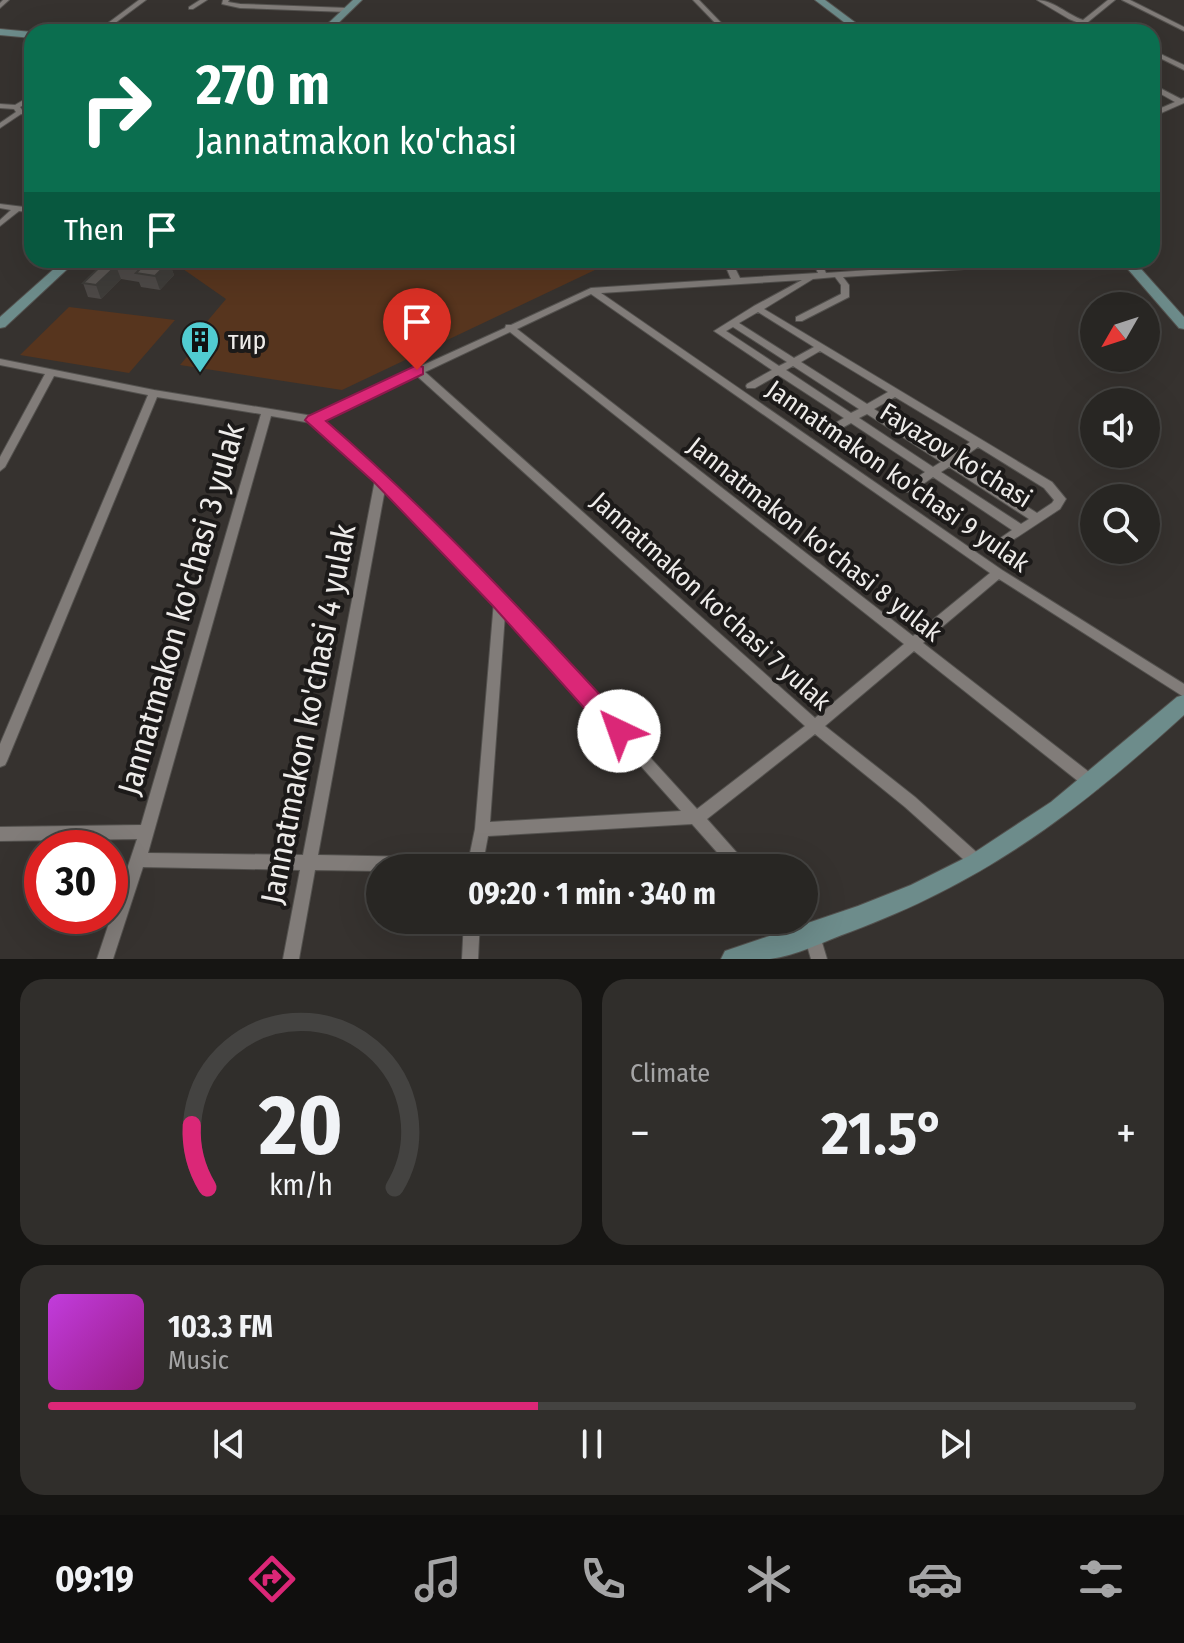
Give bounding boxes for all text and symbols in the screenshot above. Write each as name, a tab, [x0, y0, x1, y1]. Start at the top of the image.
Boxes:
text: 270 m	[196, 52, 330, 119]
icon: right	[64, 56, 168, 160]
text: Jannatmakon ko'chasi	[196, 120, 517, 164]
icon: arrive	[140, 208, 184, 252]
text: Then	[64, 212, 124, 248]
pin	[383, 288, 451, 370]
north arrow	[1080, 292, 1160, 372]
map controls	[1080, 292, 1160, 564]
icon: arrive	[395, 300, 439, 344]
building icon: тир	[179, 319, 221, 374]
place label: тир	[228, 325, 266, 356]
street label: Jannatmakon ko'chasi 9 yulak	[760, 374, 1036, 580]
button: sound	[1080, 388, 1160, 468]
street label: Fayazov ko'chasi	[874, 396, 1037, 514]
street label: Jannatmakon ko'chasi 3 yulak	[110, 419, 252, 799]
street label: Jannatmakon ko'chasi 8 yulak	[681, 431, 949, 649]
button: search	[1080, 484, 1160, 564]
street label: Jannatmakon ko'chasi 7 yulak	[585, 486, 837, 718]
street label: Jannatmakon ko'chasi 4 yulak	[253, 521, 363, 907]
position arrow	[577, 689, 661, 773]
speed limit sign: 30	[24, 830, 128, 934]
text: 09:20 · 1 min · 340 m	[468, 876, 716, 912]
text: Climate	[630, 1058, 710, 1089]
text: 20	[258, 1076, 343, 1176]
text: 21.5°	[821, 1098, 945, 1170]
text: −	[630, 1107, 650, 1160]
text: +	[1116, 1107, 1136, 1160]
text: km/h	[269, 1168, 333, 1203]
text: 103.3 FM	[168, 1309, 273, 1345]
text: Music	[168, 1345, 229, 1376]
icon: previous	[207, 1422, 251, 1466]
icon: pause	[570, 1422, 614, 1466]
icon: next	[933, 1422, 977, 1466]
icon: directions	[244, 1551, 300, 1607]
icon: music	[410, 1551, 466, 1607]
icon: phone	[575, 1551, 631, 1607]
icon: climate	[741, 1551, 797, 1607]
icon: car	[907, 1551, 963, 1607]
icon: filters	[1073, 1551, 1129, 1607]
text: 09:19	[55, 1557, 134, 1601]

